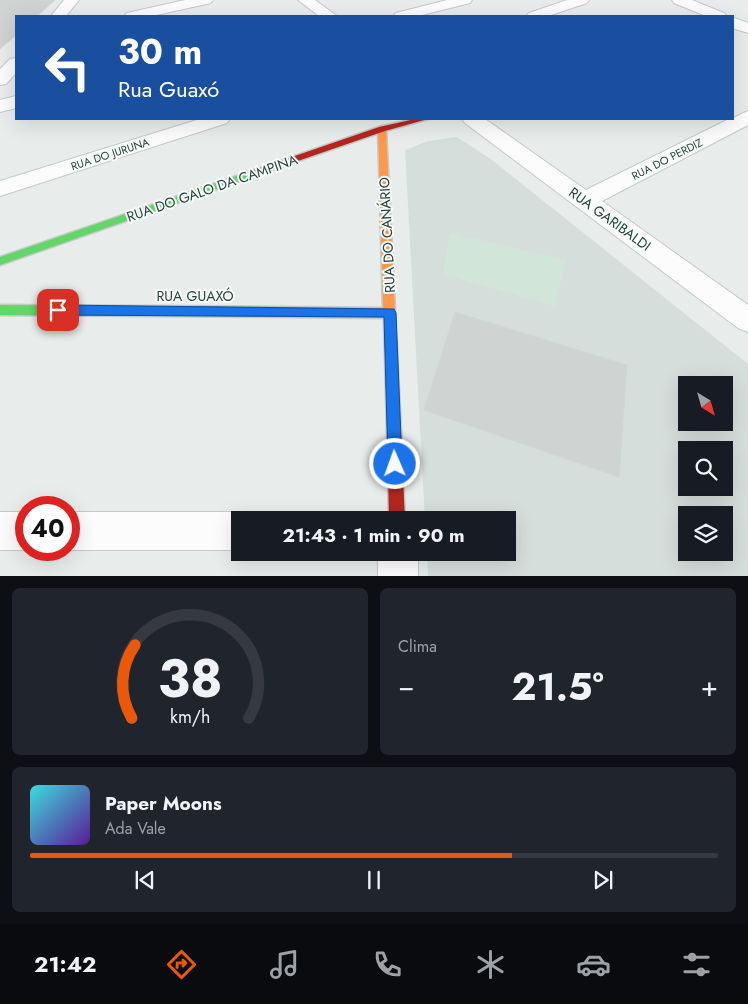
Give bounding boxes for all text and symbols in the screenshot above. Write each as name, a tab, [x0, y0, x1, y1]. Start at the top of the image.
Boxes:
text: 30 m	[118, 27, 202, 77]
icon: left	[35, 35, 100, 100]
text: Rua Guaxó	[118, 73, 219, 105]
street label: RUA DO JURUNA	[69, 134, 152, 174]
street label: RUA DO PERDIZ	[629, 134, 705, 184]
street label: RUA DO GALO DA CAMPINA	[124, 149, 301, 227]
street label: RUA DO CANÁRIO	[374, 177, 400, 293]
street label: RUA GARIBALDI	[565, 182, 655, 256]
street label: RUA GUAXÓ	[156, 286, 234, 306]
pin	[37, 289, 79, 331]
icon: arrive	[44, 296, 72, 324]
north arrow	[678, 376, 732, 431]
map controls	[678, 376, 733, 561]
position arrow	[368, 437, 420, 489]
button: search	[678, 441, 733, 496]
speed limit sign: 40	[15, 496, 80, 561]
button: layers	[678, 506, 733, 561]
text: 21:43 · 1 min · 90 m	[282, 522, 465, 549]
text: Clima	[398, 635, 437, 658]
text: 38	[158, 641, 222, 717]
text: 21.5°	[511, 659, 604, 714]
text: −	[398, 666, 415, 707]
text: +	[701, 666, 718, 707]
text: km/h	[170, 704, 210, 730]
text: Paper Moons	[105, 790, 222, 817]
text: Ada Vale	[105, 817, 166, 840]
icon: previous	[131, 866, 159, 894]
icon: pause	[360, 866, 388, 894]
icon: next	[589, 866, 617, 894]
icon: directions	[164, 947, 199, 982]
icon: music	[267, 947, 302, 982]
icon: phone	[370, 947, 405, 982]
icon: climate	[473, 947, 508, 982]
icon: car	[576, 947, 611, 982]
icon: filters	[679, 947, 714, 982]
text: 21:42	[34, 948, 96, 980]

